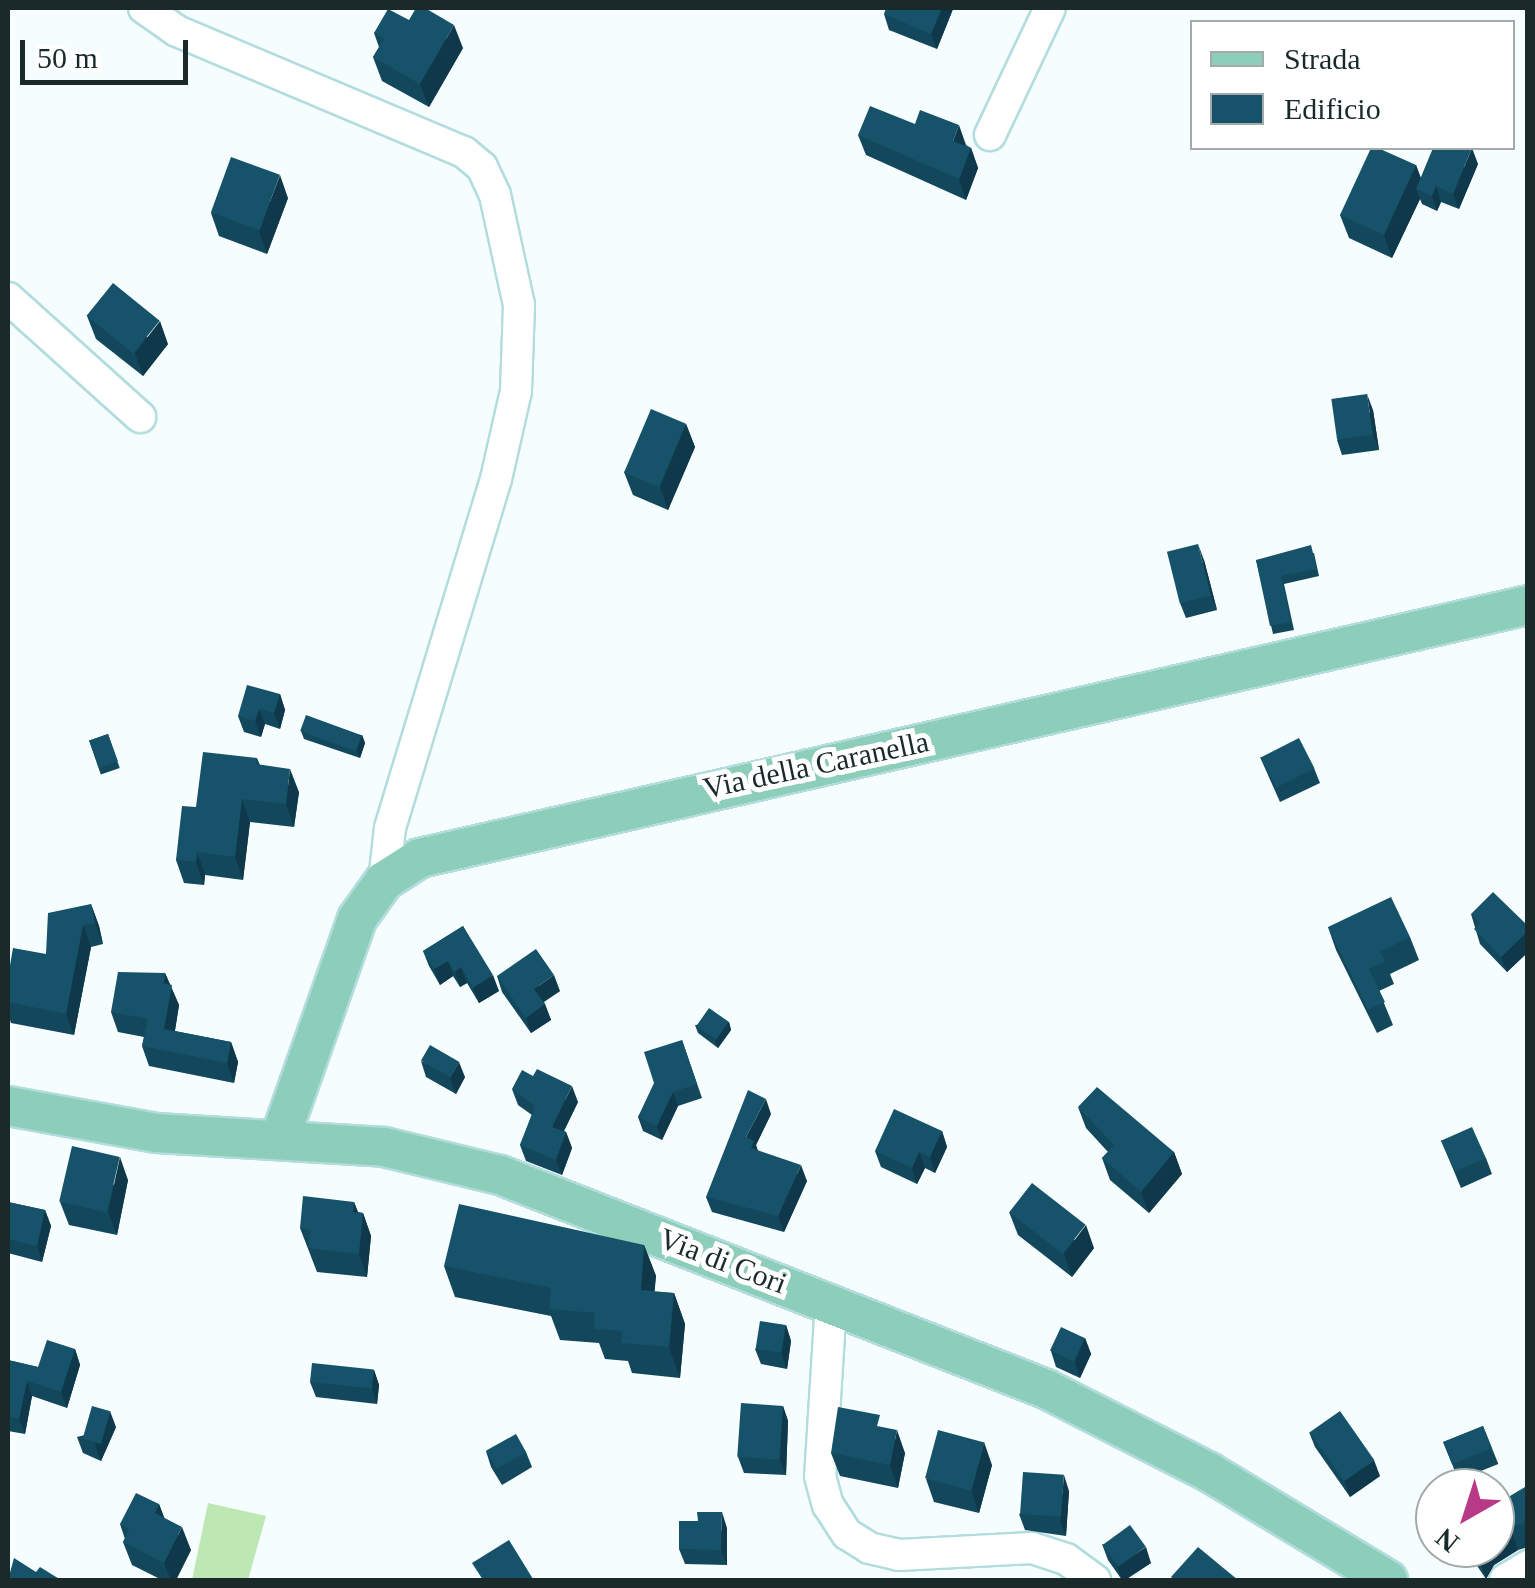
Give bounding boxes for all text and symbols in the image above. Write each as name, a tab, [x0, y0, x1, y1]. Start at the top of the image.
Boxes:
scale bar	[25, 20, 192, 82]
legend	[1190, 20, 1515, 150]
text: 50 m	[37, 41, 98, 74]
text: Strada	[1284, 42, 1361, 75]
text: Edificio	[1284, 92, 1381, 125]
street label: Via della Caranella	[700, 724, 932, 806]
street label: Via di Cori	[654, 1220, 792, 1302]
north arrow	[1415, 1468, 1515, 1568]
text: N	[1429, 1522, 1465, 1559]

